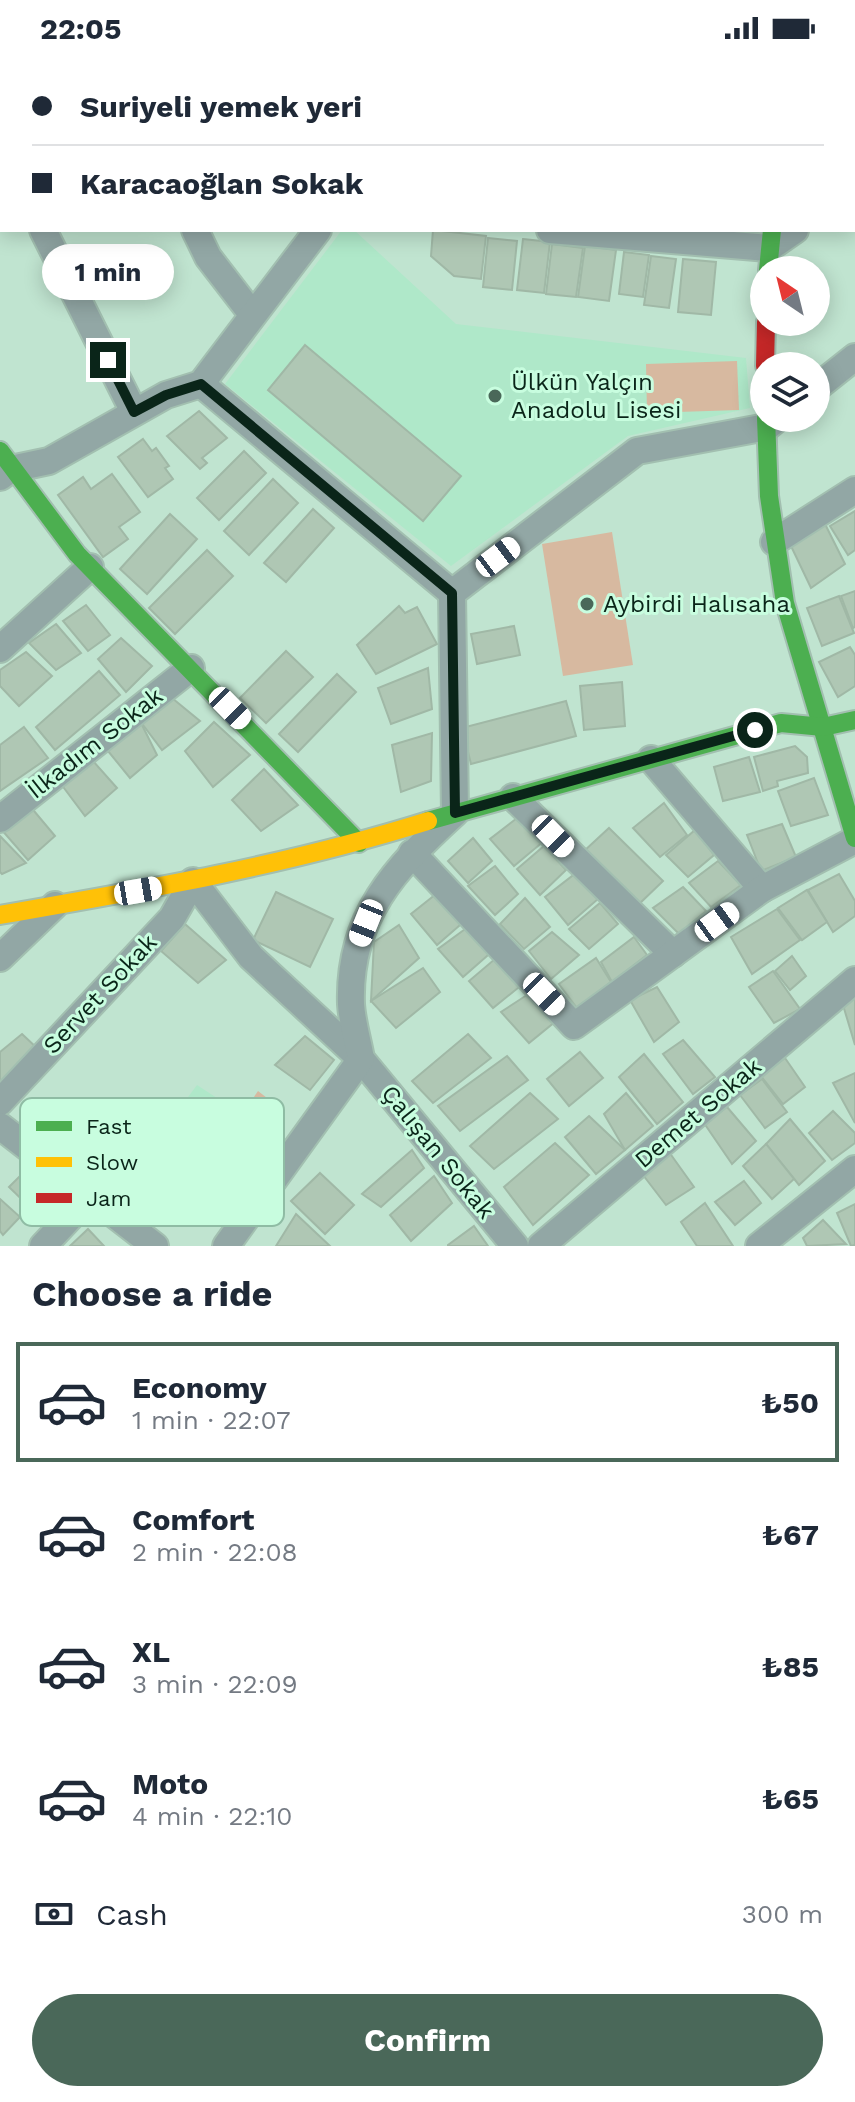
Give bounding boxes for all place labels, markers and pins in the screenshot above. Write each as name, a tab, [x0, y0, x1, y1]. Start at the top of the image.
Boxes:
place label: Ülkün Yalçın Anadolu Lisesi	[511, 368, 681, 424]
marker: Ülkün Yalçın Anadolu Lisesi	[486, 387, 504, 405]
place label: Aybirdi Halısaha	[603, 590, 790, 618]
marker: Aybirdi Halısaha	[578, 595, 596, 613]

